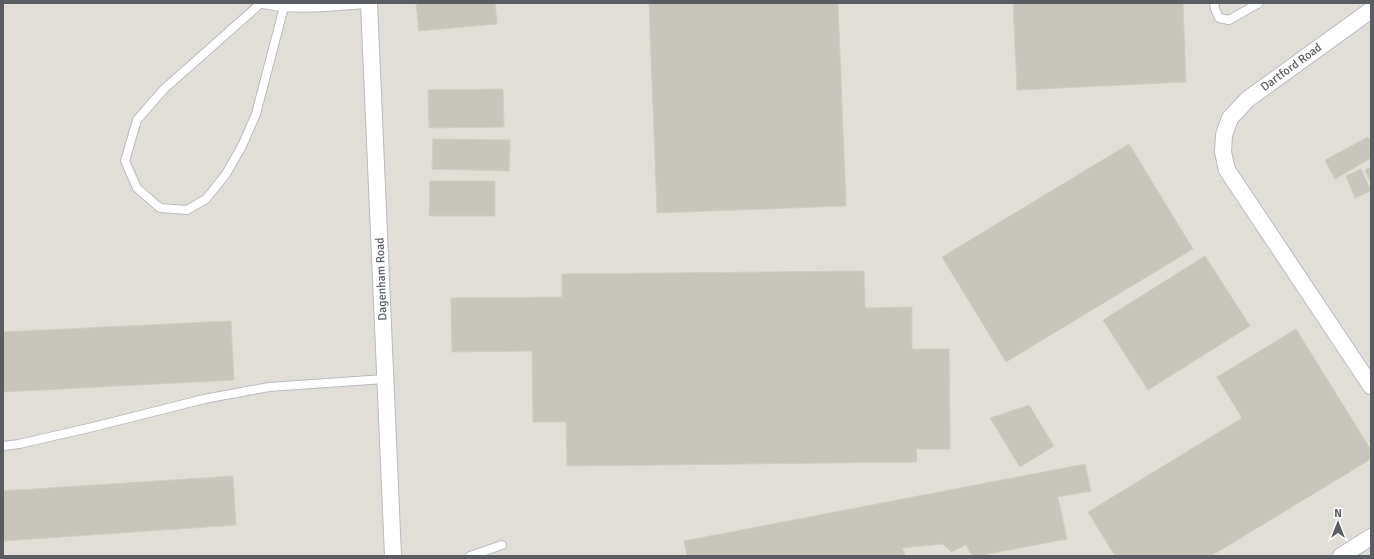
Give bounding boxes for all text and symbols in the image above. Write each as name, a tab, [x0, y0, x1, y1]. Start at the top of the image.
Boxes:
street label: Dartford Road	[1258, 40, 1325, 95]
street label: Dagenham Road	[373, 237, 390, 321]
north arrow	[1318, 503, 1358, 543]
text: N	[1334, 507, 1342, 520]

